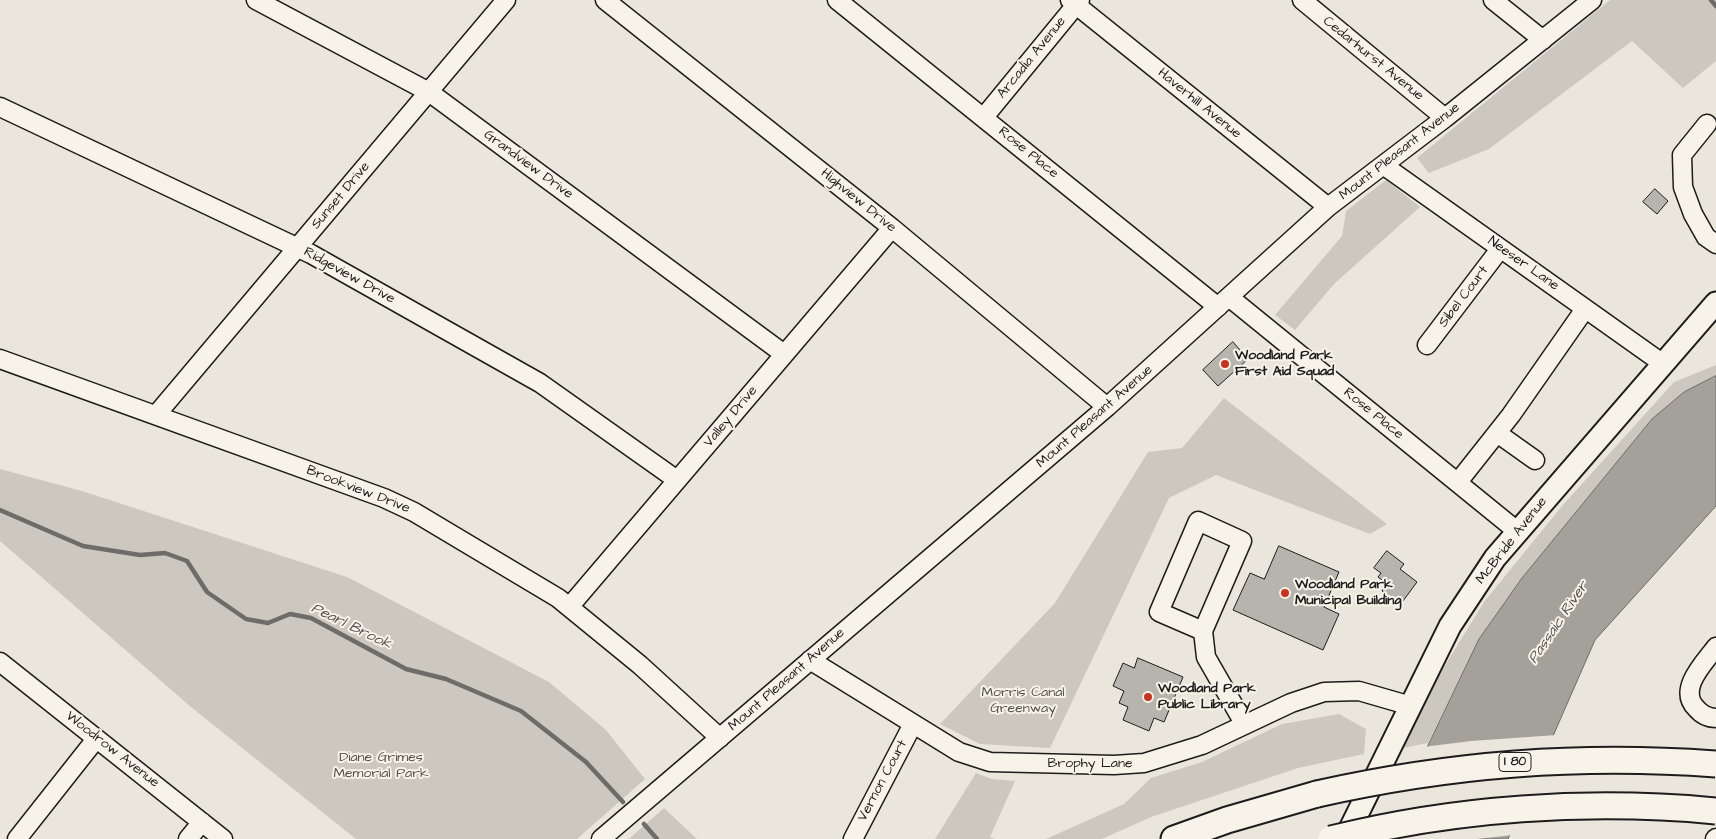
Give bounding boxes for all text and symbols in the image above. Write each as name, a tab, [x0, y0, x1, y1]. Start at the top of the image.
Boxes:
street label: Cedarhurst Avenue	[1319, 13, 1427, 105]
street label: Arcadia Avenue	[994, 14, 1070, 102]
street label: Haverhill Avenue	[1154, 65, 1244, 143]
street label: Mount Pleasant Avenue	[1336, 100, 1464, 204]
street label: Rose Place	[994, 124, 1062, 182]
street label: Grandview Drive	[480, 127, 576, 203]
street label: Sunset Drive	[308, 159, 374, 233]
street label: Highview Drive	[817, 165, 899, 237]
street label: Neeser Lane	[1484, 233, 1562, 295]
street label: Ridgeview Drive	[300, 244, 398, 308]
street label: Sibel Court	[1435, 263, 1493, 331]
place label: Woodland Park First Aid Squad	[1235, 348, 1334, 381]
marker: Woodland Park First Aid Squad	[1219, 358, 1231, 370]
street label: Mount Pleasant Avenue	[1033, 362, 1157, 472]
street label: Valley Drive	[700, 383, 762, 451]
street label: Rose Place	[1339, 385, 1407, 443]
street label: Brookview Drive	[304, 463, 412, 517]
street label: McBride Avenue	[1473, 494, 1551, 588]
place label: Woodland Park Municipal Building	[1295, 577, 1401, 610]
water label: Passaic River	[1525, 579, 1593, 667]
marker: Woodland Park Municipal Building	[1279, 587, 1291, 599]
water label: Pearl Brook	[308, 600, 394, 654]
street label: Mount Pleasant Avenue	[725, 625, 849, 735]
place label: Woodland Park Public Library	[1158, 681, 1256, 714]
park label: Morris Canal Greenway	[981, 685, 1065, 718]
marker: Woodland Park Public Library	[1142, 691, 1154, 703]
street label: Woodrow Avenue	[62, 708, 162, 792]
street label: Vernon Court	[854, 737, 912, 825]
park label: Diane Grimes Memorial Park	[333, 750, 429, 782]
road number: I 80	[1499, 752, 1531, 772]
street label: Brophy Lane	[1048, 756, 1132, 772]

